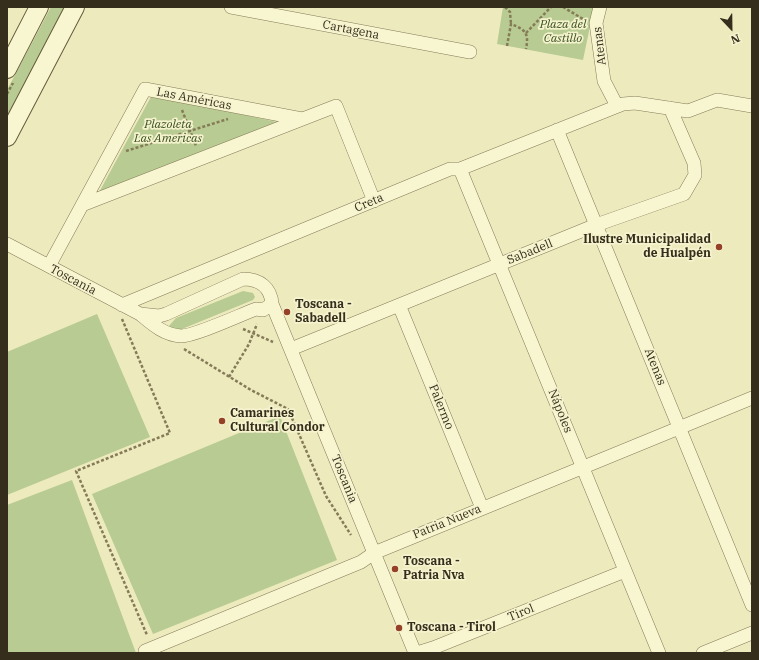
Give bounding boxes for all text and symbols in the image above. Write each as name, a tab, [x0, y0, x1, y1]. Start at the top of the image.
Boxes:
north arrow	[711, 8, 751, 48]
street label: Cartagena	[321, 17, 381, 43]
park label: Plaza del Castillo	[540, 18, 586, 46]
street label: Atenas	[590, 26, 610, 66]
text: N	[729, 31, 742, 47]
street label: Las Américas	[155, 85, 233, 113]
park label: Plazoleta Las Americas	[134, 118, 202, 146]
street label: Creta	[352, 190, 386, 216]
place label: Ilustre Municipalidad de Hualpén	[583, 233, 711, 261]
street label: Sabadell	[505, 236, 555, 268]
marker: Ilustre Municipalidad de Hualpén	[714, 242, 724, 252]
street label: Toscania	[47, 262, 99, 298]
place label: Toscana - Sabadell	[295, 298, 352, 326]
marker: Toscana - Sabadell	[282, 307, 292, 317]
street label: Atenas	[641, 346, 669, 388]
street label: Palermo	[425, 382, 457, 432]
street label: Nápoles	[545, 387, 575, 435]
place label: Camarines Cultural Condor	[230, 407, 325, 435]
marker: Camarines Cultural Condor	[217, 416, 227, 426]
street label: Toscania	[328, 453, 360, 505]
street label: Patria Nueva	[411, 502, 483, 542]
place label: Toscana - Patria Nva	[403, 555, 465, 583]
marker: Toscana - Patria Nva	[390, 564, 400, 574]
street label: Tirol	[506, 601, 536, 625]
place label: Toscana - Tirol	[407, 621, 496, 635]
marker: Toscana - Tirol	[394, 623, 404, 633]

